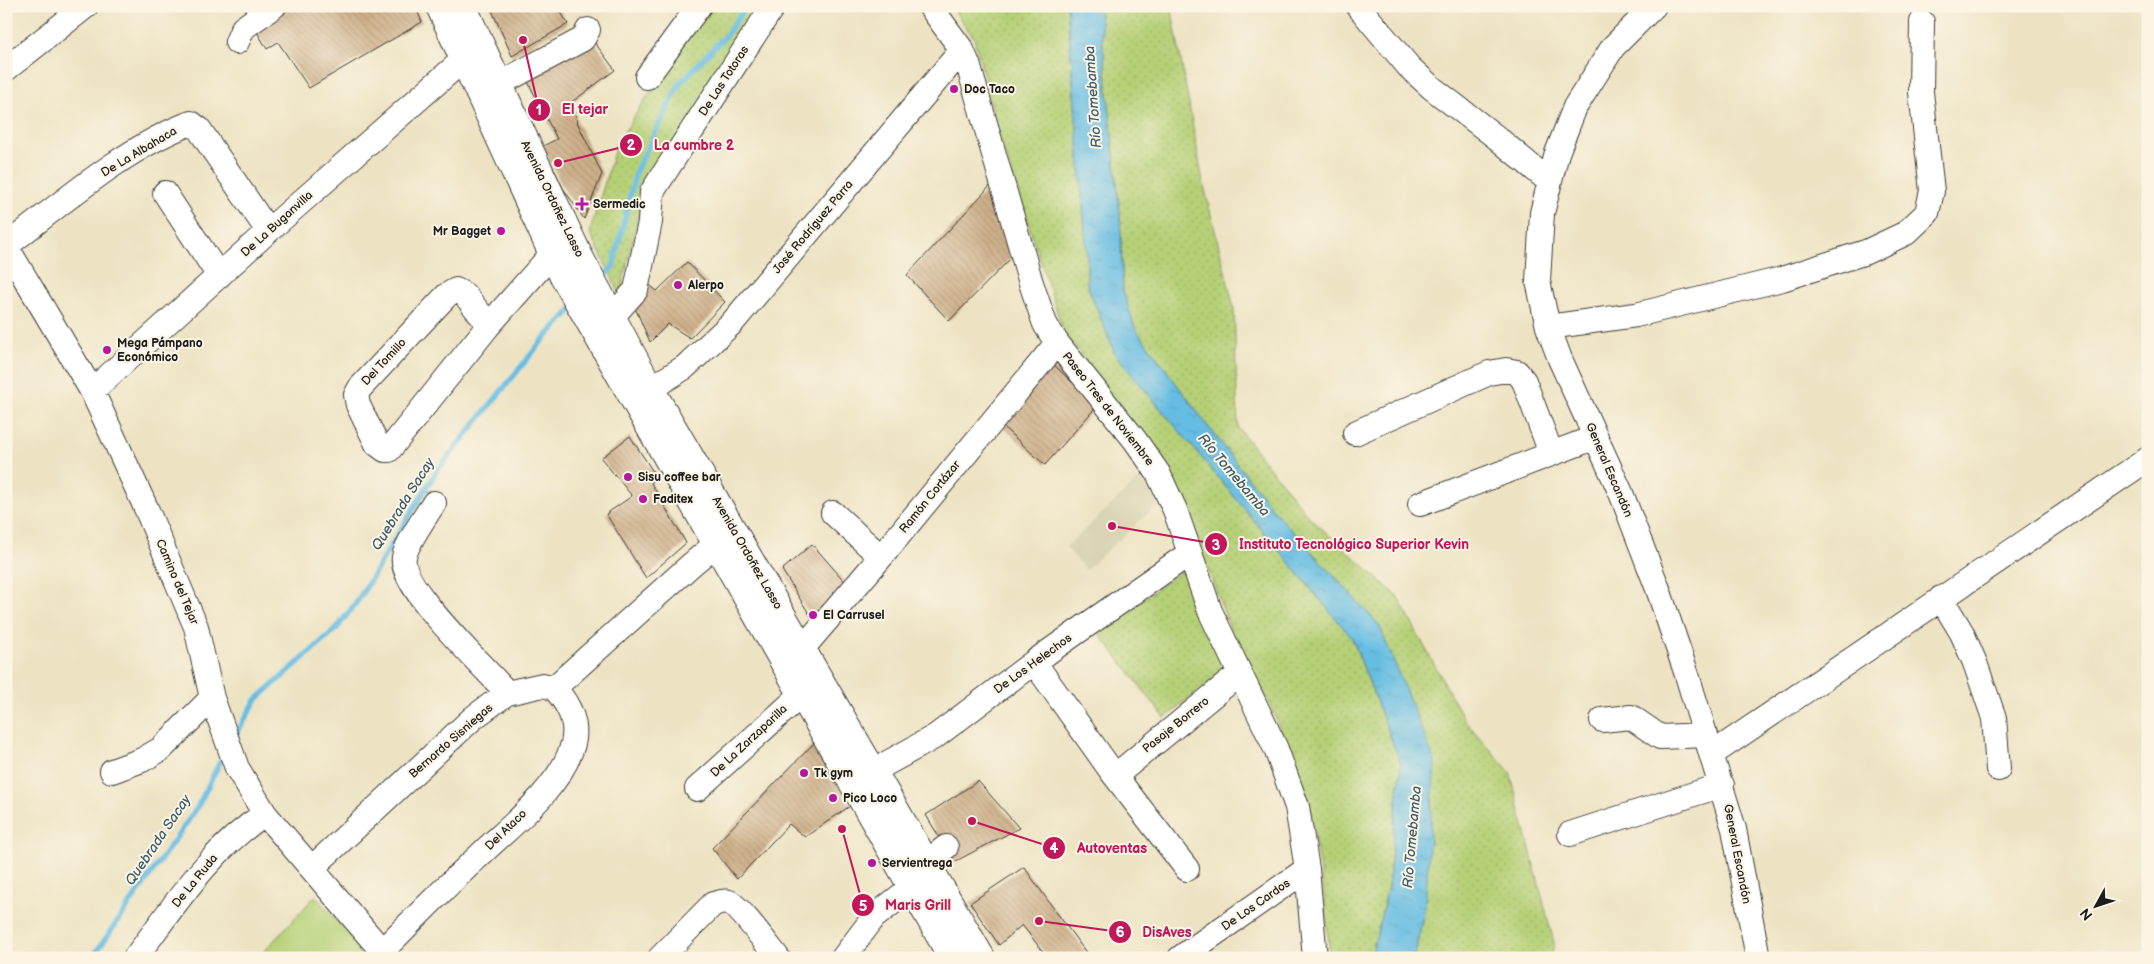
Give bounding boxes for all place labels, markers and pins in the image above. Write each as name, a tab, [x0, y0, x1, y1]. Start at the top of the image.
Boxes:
place label: Doc Taco	[964, 82, 1015, 97]
marker: Doc Taco	[948, 83, 960, 95]
callout: El tejar	[527, 95, 618, 124]
callout: La cumbre 2	[619, 130, 744, 159]
marker: Sermedic	[575, 197, 589, 211]
place label: Sermedic	[593, 197, 646, 212]
place label: Mr Bagget	[433, 224, 491, 239]
marker: Mr Bagget	[495, 225, 507, 237]
place label: Alerpo	[687, 278, 724, 293]
marker: Alerpo	[672, 279, 684, 291]
place label: Mega Pámpano Económico	[117, 336, 203, 365]
marker: Mega Pámpano Económico	[101, 344, 113, 356]
place label: Sisu coffee bar	[638, 470, 721, 485]
marker: Sisu coffee bar	[622, 471, 634, 483]
place label: Faditex	[653, 492, 693, 507]
marker: Faditex	[637, 493, 649, 505]
callout: Instituto Tecnológico Superior Kevin	[1203, 530, 1479, 559]
place label: El Carrusel	[823, 608, 885, 623]
marker: El Carrusel	[807, 609, 819, 621]
place label: Tk gym	[814, 766, 853, 781]
marker: Tk gym	[798, 767, 810, 779]
place label: Pico Loco	[843, 791, 897, 806]
marker: Pico Loco	[827, 792, 839, 804]
callout: Autoventas	[1042, 834, 1157, 863]
place label: Servientrega	[882, 856, 952, 871]
marker: Servientrega	[866, 857, 878, 869]
callout: Maris Grill	[850, 891, 961, 920]
callout: DisAves	[1107, 917, 1202, 946]

